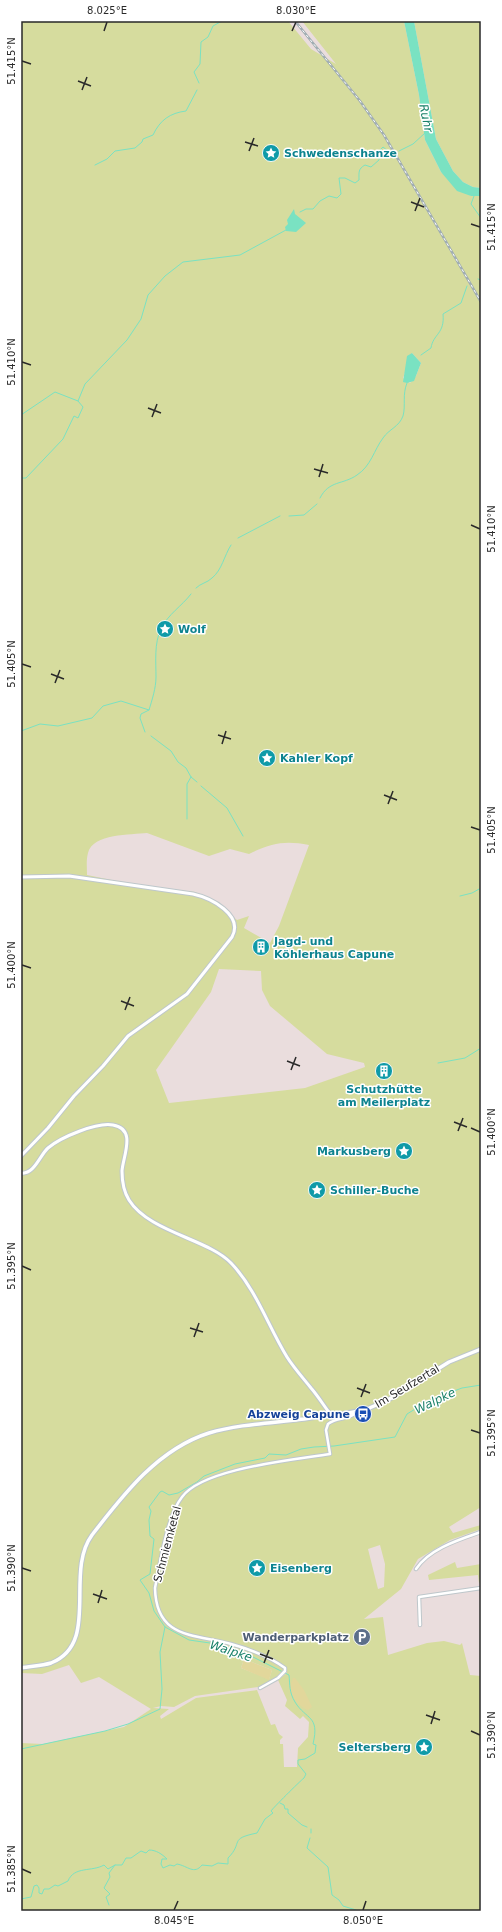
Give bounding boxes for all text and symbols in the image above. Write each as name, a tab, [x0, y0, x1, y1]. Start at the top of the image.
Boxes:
text: 8.025°E	[87, 5, 127, 16]
text: 8.030°E	[276, 5, 316, 16]
text: 51.415°N	[6, 37, 17, 85]
water label: Ruhr	[416, 103, 436, 134]
place icon: Schwedenschanze	[261, 143, 281, 163]
place label: Schwedenschanze	[284, 147, 397, 160]
text: 51.415°N	[486, 203, 497, 251]
text: 51.410°N	[6, 338, 17, 386]
text: 51.410°N	[486, 505, 497, 553]
place icon: Wolf	[155, 619, 175, 639]
place label: Wolf	[178, 623, 206, 636]
text: 51.405°N	[6, 640, 17, 688]
place icon: Kahler Kopf	[257, 748, 277, 768]
place label: Kahler Kopf	[280, 752, 353, 765]
text: 51.405°N	[486, 806, 497, 854]
place label: Jagd- und Köhlerhaus Capune	[273, 935, 394, 961]
building icon: Jagd- und Köhlerhaus Capune	[251, 937, 271, 957]
text: 51.400°N	[6, 941, 17, 989]
building icon: Schutzhütte am Meilerplatz	[374, 1061, 394, 1081]
place label: Schutzhütte am Meilerplatz	[338, 1083, 430, 1109]
text: 51.400°N	[486, 1108, 497, 1156]
place icon: Markusberg	[394, 1141, 414, 1161]
place label: Markusberg	[317, 1145, 391, 1158]
place icon: Schiller-Buche	[307, 1180, 327, 1200]
place label: Schiller-Buche	[330, 1184, 419, 1197]
text: 51.395°N	[6, 1242, 17, 1290]
street label: Im Seufzertal	[373, 1362, 442, 1411]
water label: Walpke	[412, 1385, 458, 1417]
bus stop icon: Abzweig Capune	[353, 1404, 373, 1424]
place label: Abzweig Capune	[248, 1408, 350, 1421]
text: 51.395°N	[486, 1409, 497, 1457]
street label: Schmiemketal	[151, 1505, 184, 1584]
text: 51.390°N	[6, 1544, 17, 1592]
place icon: Eisenberg	[247, 1558, 267, 1578]
place label: Eisenberg	[270, 1562, 332, 1575]
parking icon: Wanderparkplatz	[352, 1627, 372, 1647]
place label: Wanderparkplatz	[242, 1631, 349, 1644]
water label: Walpke	[208, 1638, 254, 1664]
text: 51.390°N	[486, 1711, 497, 1759]
place icon: Seltersberg	[414, 1737, 434, 1757]
place label: Seltersberg	[339, 1741, 411, 1754]
text: 51.385°N	[6, 1845, 17, 1893]
text: 8.045°E	[154, 1915, 194, 1926]
text: 8.050°E	[343, 1915, 383, 1926]

